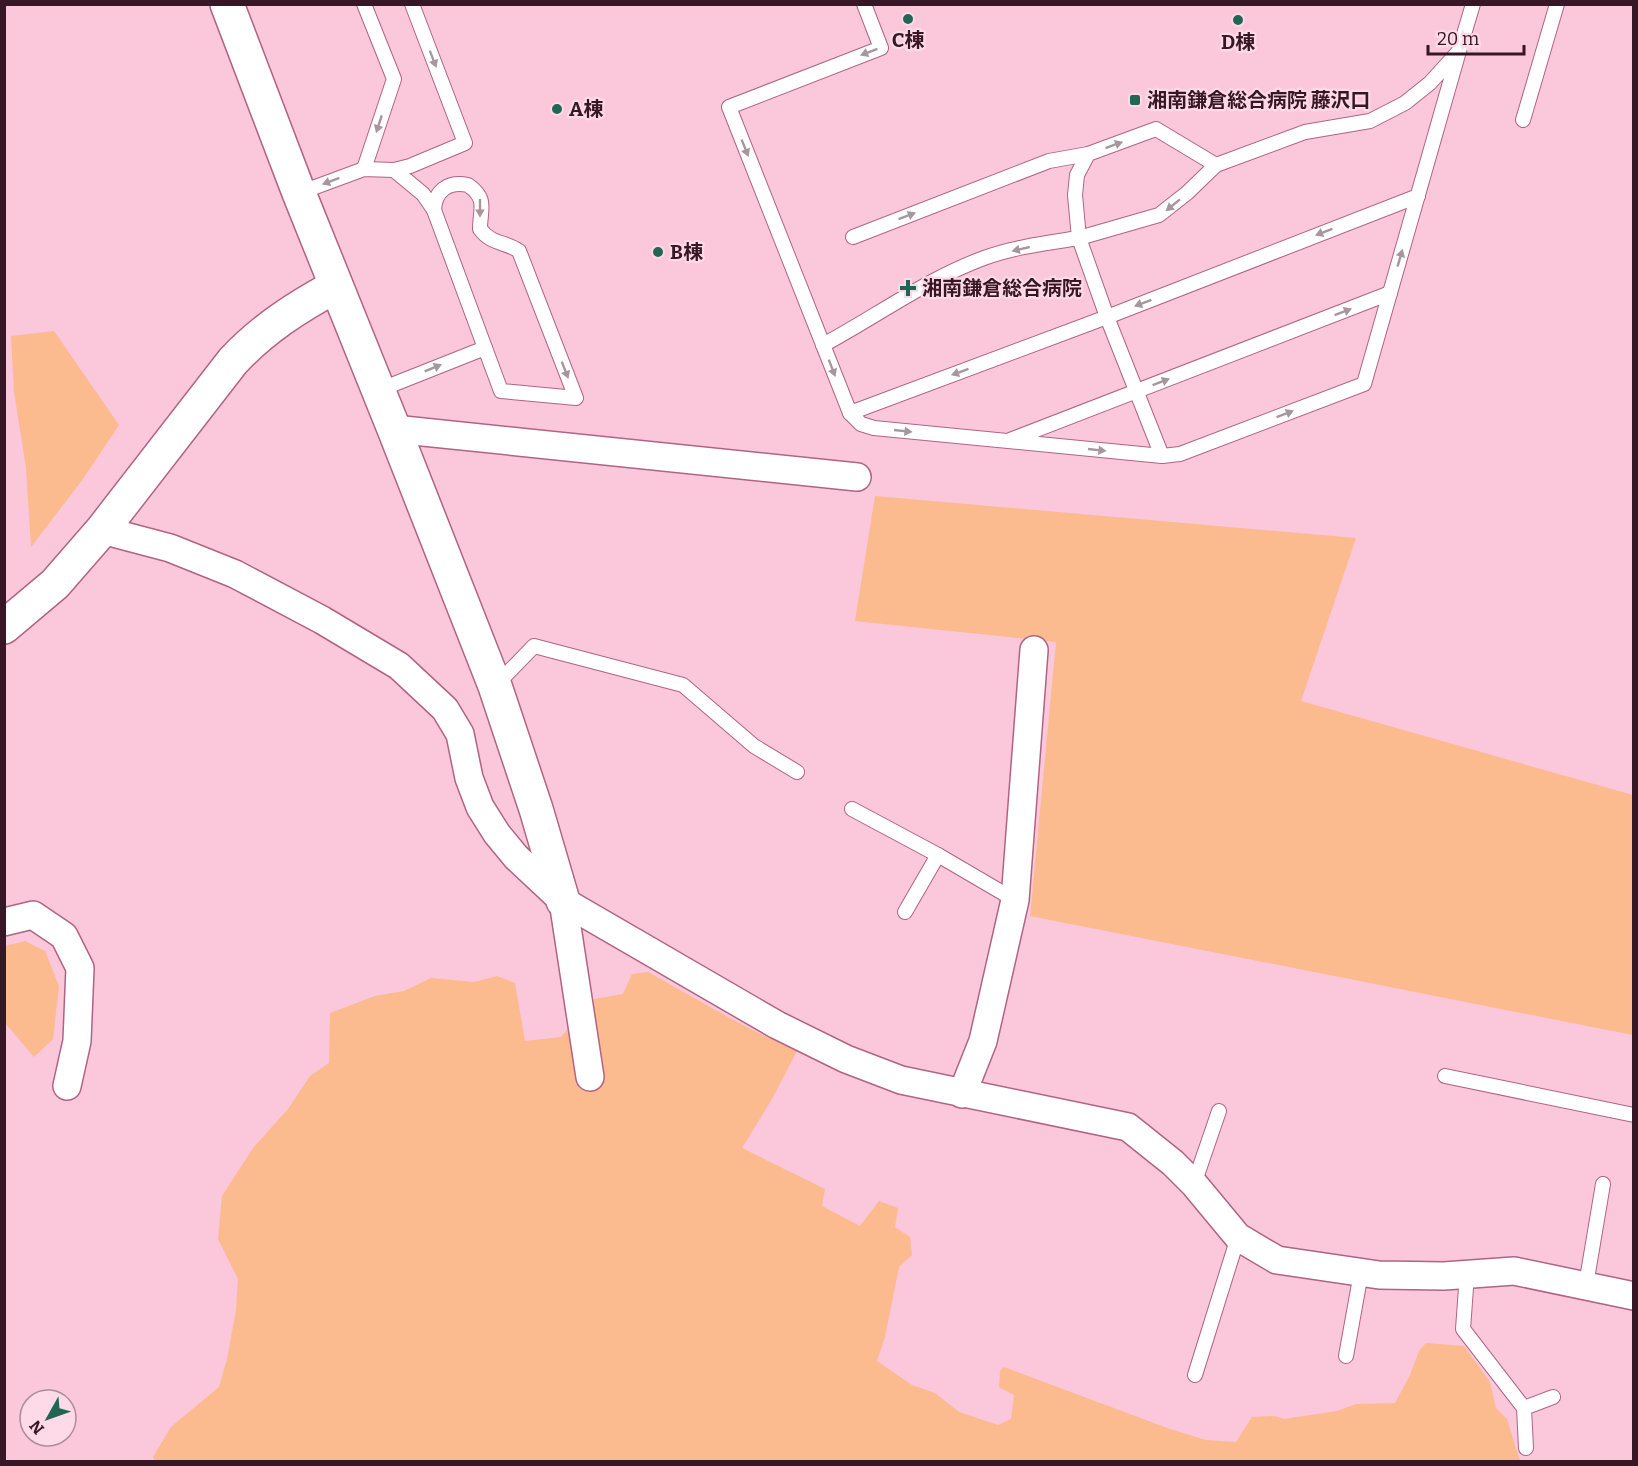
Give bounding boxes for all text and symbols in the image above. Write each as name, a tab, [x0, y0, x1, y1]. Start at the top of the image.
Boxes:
marker: C棟	[901, 12, 915, 26]
marker: D棟	[1231, 13, 1245, 27]
scale bar	[1428, 18, 1524, 56]
place label: C棟	[892, 28, 924, 52]
text: 20 m	[1437, 28, 1479, 50]
place label: D棟	[1221, 30, 1255, 54]
one-way arrow	[860, 48, 878, 57]
one-way arrow	[429, 50, 438, 68]
place label: 湘南鎌倉総合病院 藤沢口	[1147, 88, 1371, 112]
marker: 湘南鎌倉総合病院 藤沢口	[1128, 93, 1142, 107]
place label: A棟	[569, 97, 603, 121]
marker: A棟	[550, 102, 564, 116]
one-way arrow	[373, 115, 383, 133]
one-way arrow	[741, 139, 750, 157]
one-way arrow	[1105, 139, 1123, 149]
one-way arrow	[322, 176, 340, 186]
one-way arrow	[1165, 198, 1181, 211]
one-way arrow	[475, 199, 485, 218]
one-way arrow	[899, 211, 917, 221]
one-way arrow	[1315, 227, 1333, 237]
place label: B棟	[670, 240, 703, 264]
one-way arrow	[1012, 244, 1030, 254]
marker: B棟	[651, 245, 665, 259]
one-way arrow	[1396, 249, 1405, 267]
place label: 湘南鎌倉総合病院	[922, 276, 1082, 300]
marker: 湘南鎌倉総合病院	[899, 279, 917, 297]
one-way arrow	[1134, 299, 1152, 308]
one-way arrow	[1334, 306, 1352, 316]
one-way arrow	[828, 359, 838, 377]
one-way arrow	[561, 361, 570, 379]
one-way arrow	[424, 363, 442, 373]
one-way arrow	[951, 368, 969, 377]
one-way arrow	[1152, 377, 1170, 386]
one-way arrow	[1276, 409, 1294, 419]
one-way arrow	[894, 426, 913, 436]
one-way arrow	[1088, 445, 1107, 455]
north arrow	[18, 1388, 78, 1448]
text: N	[26, 1416, 48, 1438]

